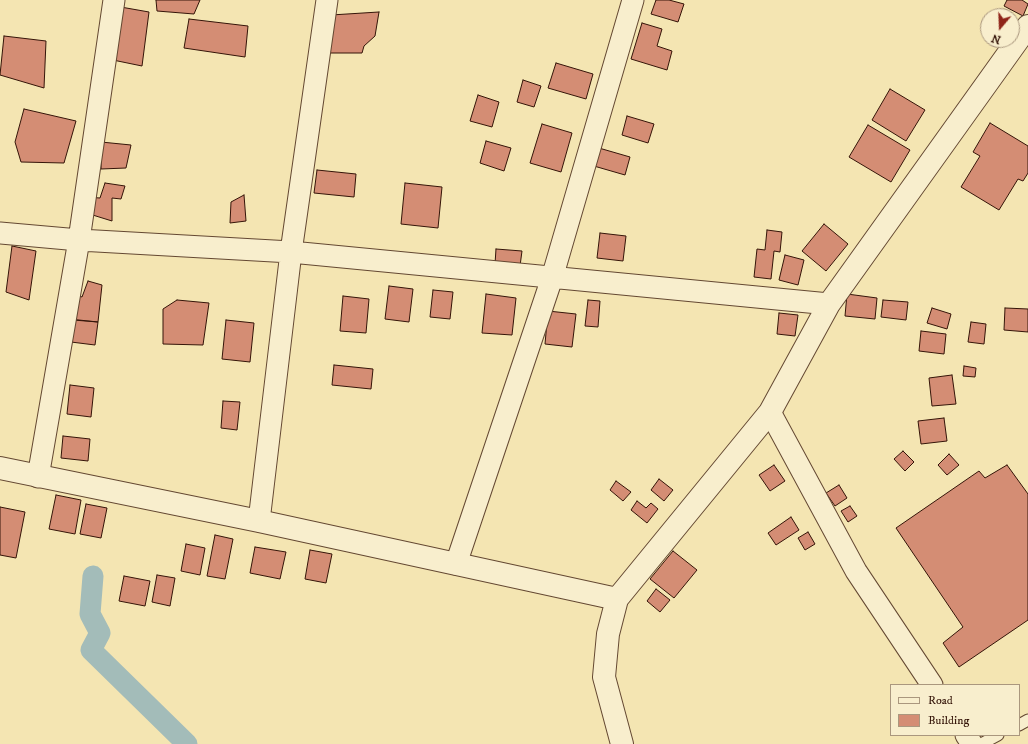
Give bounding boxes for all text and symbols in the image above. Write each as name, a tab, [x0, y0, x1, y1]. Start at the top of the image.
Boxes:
north arrow	[980, 8, 1020, 48]
text: N	[990, 30, 1003, 46]
legend	[890, 684, 1020, 736]
text: Road	[928, 693, 953, 708]
text: Building	[928, 713, 969, 728]

